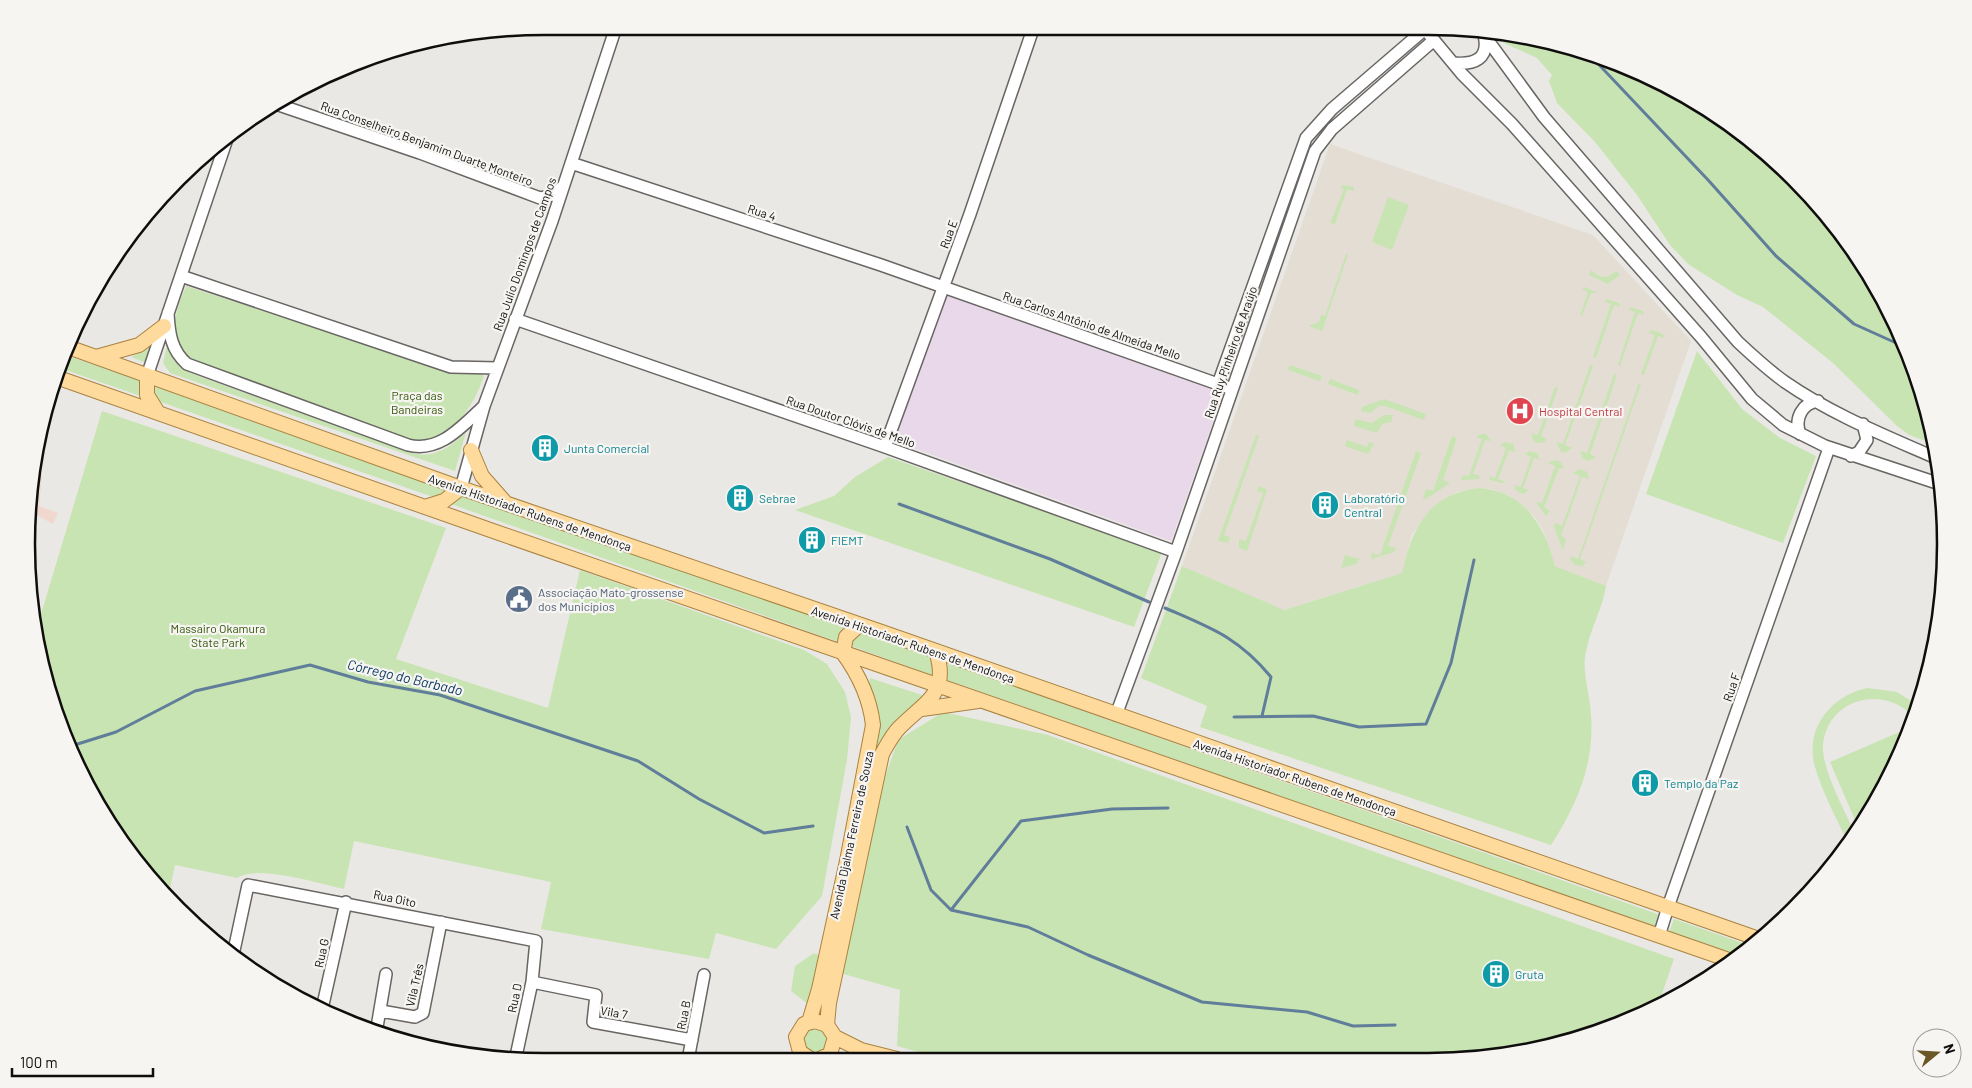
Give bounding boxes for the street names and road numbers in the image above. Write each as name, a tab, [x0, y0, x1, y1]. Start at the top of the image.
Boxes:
street label: Rua Conselheiro Benjamim Duarte Monteiro	[319, 98, 535, 188]
street label: Rua Julio Domingos de Campos	[490, 175, 558, 333]
street label: Rua 4	[746, 201, 778, 223]
street label: Rua E	[936, 218, 960, 250]
street label: Rua Ruy Pinheiro de Araújo	[1201, 284, 1259, 420]
street label: Rua Carlos Antônio de Almeida Mello	[1001, 288, 1183, 362]
street label: Rua Doutor Clóvis de Mello	[785, 392, 917, 450]
street label: Avenida Historiador Rubens de Mendonça	[426, 471, 634, 553]
street label: Avenida Historiador Rubens de Mendonça	[809, 603, 1017, 685]
street label: Rua F	[1720, 671, 1742, 703]
street label: Avenida Historiador Rubens de Mendonça	[1191, 736, 1399, 818]
street label: Avenida Djalma Ferreira de Souza	[826, 750, 876, 920]
street label: Rua Oito	[372, 887, 418, 909]
street label: Rua G	[311, 937, 331, 969]
street label: Vila Três	[402, 962, 426, 1008]
street label: Rua D	[504, 982, 524, 1014]
street label: Rua B	[673, 999, 693, 1031]
street label: Vila 7	[599, 1003, 629, 1021]

